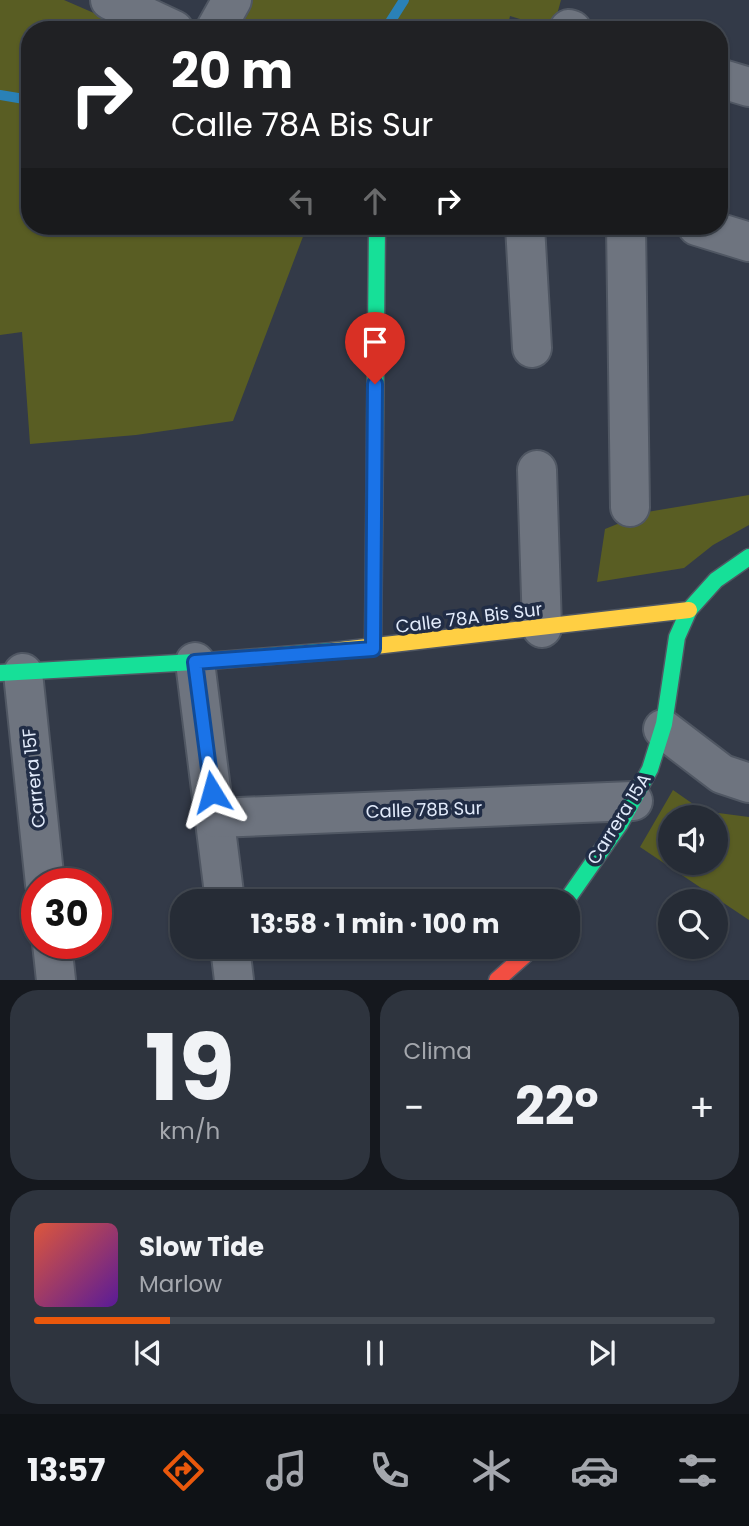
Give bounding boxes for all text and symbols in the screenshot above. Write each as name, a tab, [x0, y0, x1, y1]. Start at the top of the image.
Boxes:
text: 20 m	[171, 37, 293, 105]
icon: right	[56, 49, 147, 140]
text: Calle 78A Bis Sur	[171, 102, 433, 147]
icon: left	[283, 182, 321, 220]
icon: ahead	[356, 182, 394, 220]
icon: right	[429, 182, 467, 220]
pin	[345, 312, 405, 384]
icon: arrive	[356, 323, 394, 361]
street label: Calle 78A Bis Sur	[394, 596, 544, 639]
street label: Carrera 15F	[16, 727, 51, 829]
position arrow	[175, 755, 249, 829]
street label: Carrera 15A	[581, 768, 657, 869]
street label: Calle 78B Sur	[365, 795, 483, 824]
map controls	[658, 805, 728, 959]
button: sound	[658, 805, 728, 875]
speed limit sign: 30	[21, 868, 112, 959]
button: search	[658, 889, 728, 959]
text: 13:58 · 1 min · 100 m	[251, 906, 499, 942]
text: 19	[145, 1004, 235, 1132]
text: Clima	[404, 1035, 472, 1067]
text: 22°	[515, 1070, 598, 1143]
text: −	[404, 1081, 424, 1134]
text: +	[689, 1081, 715, 1134]
text: km/h	[159, 1115, 220, 1147]
text: Slow Tide	[139, 1229, 264, 1265]
text: Marlow	[139, 1268, 222, 1300]
icon: previous	[129, 1334, 167, 1372]
icon: pause	[356, 1334, 394, 1372]
icon: next	[583, 1334, 621, 1372]
icon: directions	[159, 1446, 208, 1495]
icon: music	[262, 1446, 311, 1495]
icon: phone	[365, 1446, 414, 1495]
icon: climate	[467, 1446, 516, 1495]
icon: car	[570, 1446, 619, 1495]
icon: filters	[673, 1446, 722, 1495]
text: 13:57	[27, 1447, 105, 1492]

